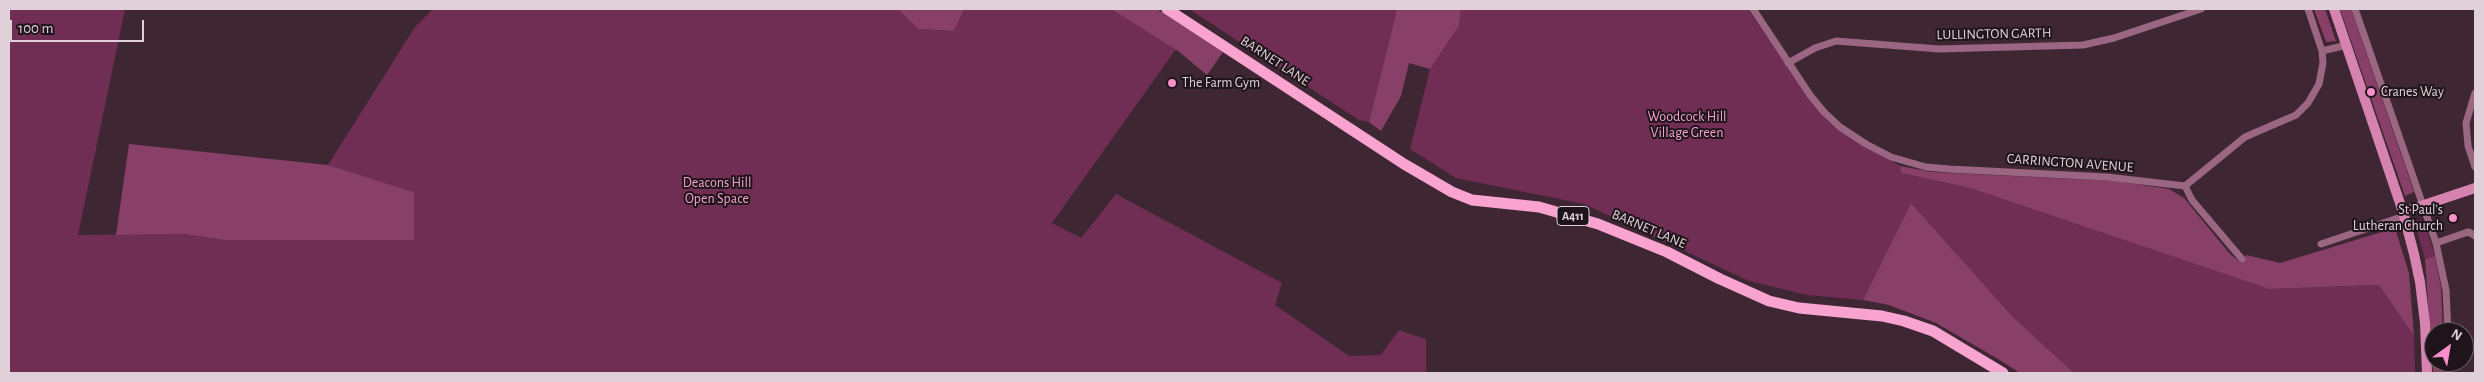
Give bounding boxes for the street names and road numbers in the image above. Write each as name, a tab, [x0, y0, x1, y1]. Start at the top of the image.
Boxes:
street label: LULLINGTON GARTH	[1936, 25, 2052, 43]
street label: BARNET LANE	[1237, 32, 1313, 90]
street label: CARRINGTON AVENUE	[2006, 150, 2134, 176]
street label: BARNET LANE	[1609, 206, 1689, 252]
road number: A411	[1557, 207, 1589, 226]

